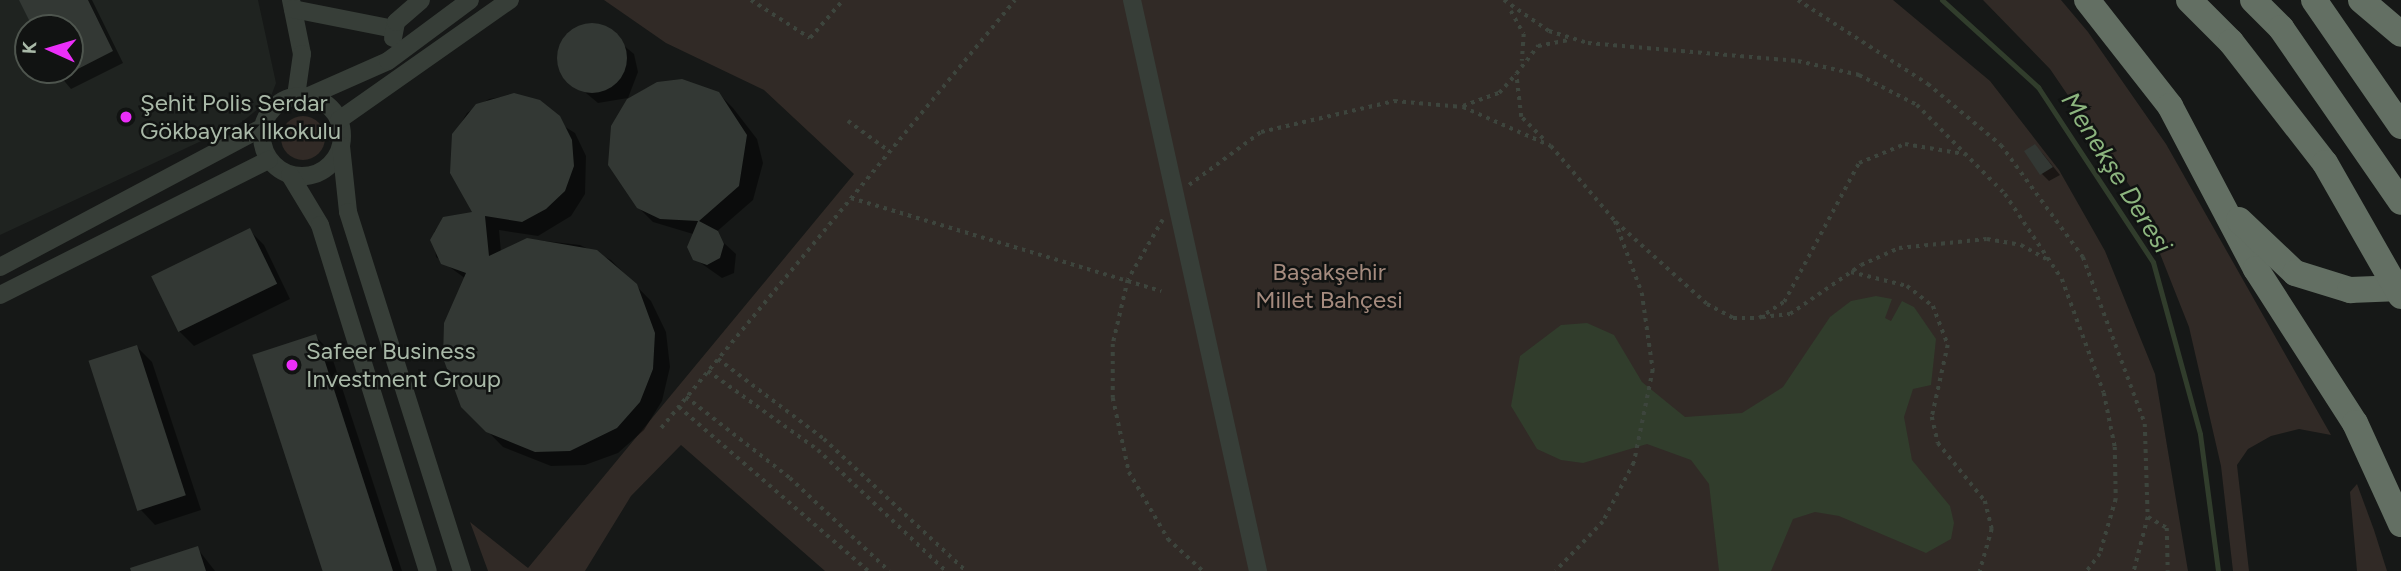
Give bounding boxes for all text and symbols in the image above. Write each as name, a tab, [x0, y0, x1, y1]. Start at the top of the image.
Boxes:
north arrow	[14, 14, 84, 84]
text: K	[18, 41, 41, 55]
water label: Menekşe Deresi	[2054, 87, 2178, 259]
place label: Şehit Polis Serdar Gökbayrak İlkokulu	[140, 89, 341, 145]
marker: Şehit Polis Serdar Gökbayrak İlkokulu	[118, 109, 134, 125]
park label: Başakşehir Millet Bahçesi	[1255, 258, 1403, 314]
place label: Safeer Business Investment Group	[306, 337, 501, 393]
marker: Safeer Business Investment Group	[284, 357, 300, 373]

